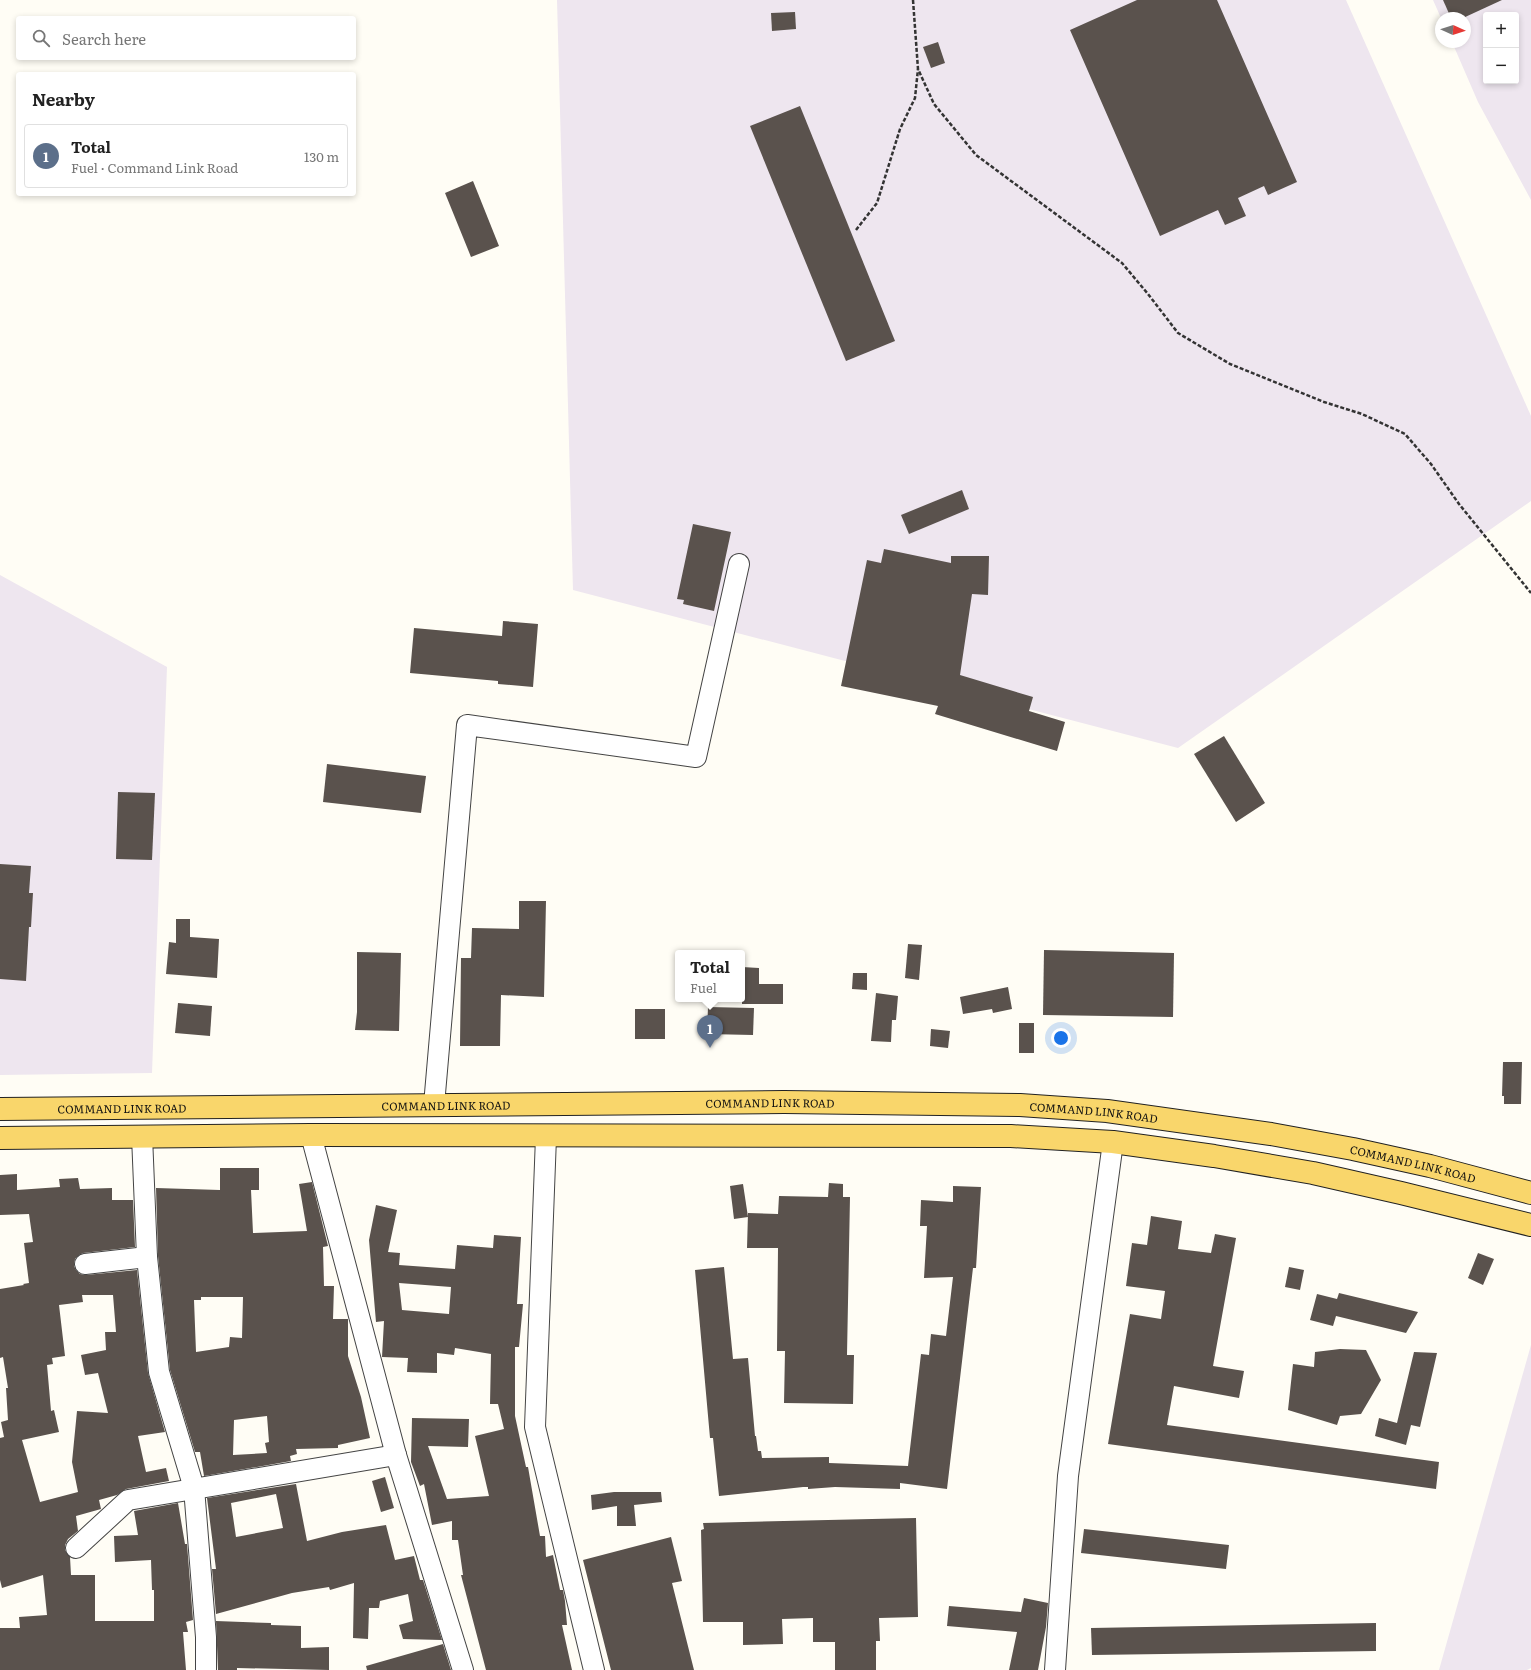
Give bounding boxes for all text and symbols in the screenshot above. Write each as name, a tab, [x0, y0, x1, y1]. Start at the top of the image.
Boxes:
north arrow	[1435, 12, 1471, 48]
map controls	[1483, 12, 1519, 84]
button: +	[1483, 12, 1519, 48]
search box	[16, 16, 356, 60]
icon: search	[30, 27, 52, 49]
text: Search here	[62, 27, 146, 50]
button: −	[1483, 48, 1519, 84]
text: Nearby	[32, 86, 95, 111]
text: Total	[71, 135, 111, 158]
text: 1	[43, 147, 49, 166]
text: 130 m	[304, 147, 339, 166]
text: Fuel · Command Link Road	[71, 158, 238, 177]
popup	[675, 950, 745, 1002]
text: Total	[690, 955, 730, 978]
text: Fuel	[690, 978, 717, 997]
pin: 1	[697, 1015, 723, 1048]
your location	[1051, 1028, 1071, 1048]
street label: COMMAND LINK ROAD	[705, 1094, 834, 1111]
street label: COMMAND LINK ROAD	[381, 1096, 510, 1114]
street label: COMMAND LINK ROAD	[1029, 1098, 1159, 1126]
street label: COMMAND LINK ROAD	[57, 1099, 186, 1116]
street label: COMMAND LINK ROAD	[1349, 1141, 1478, 1186]

